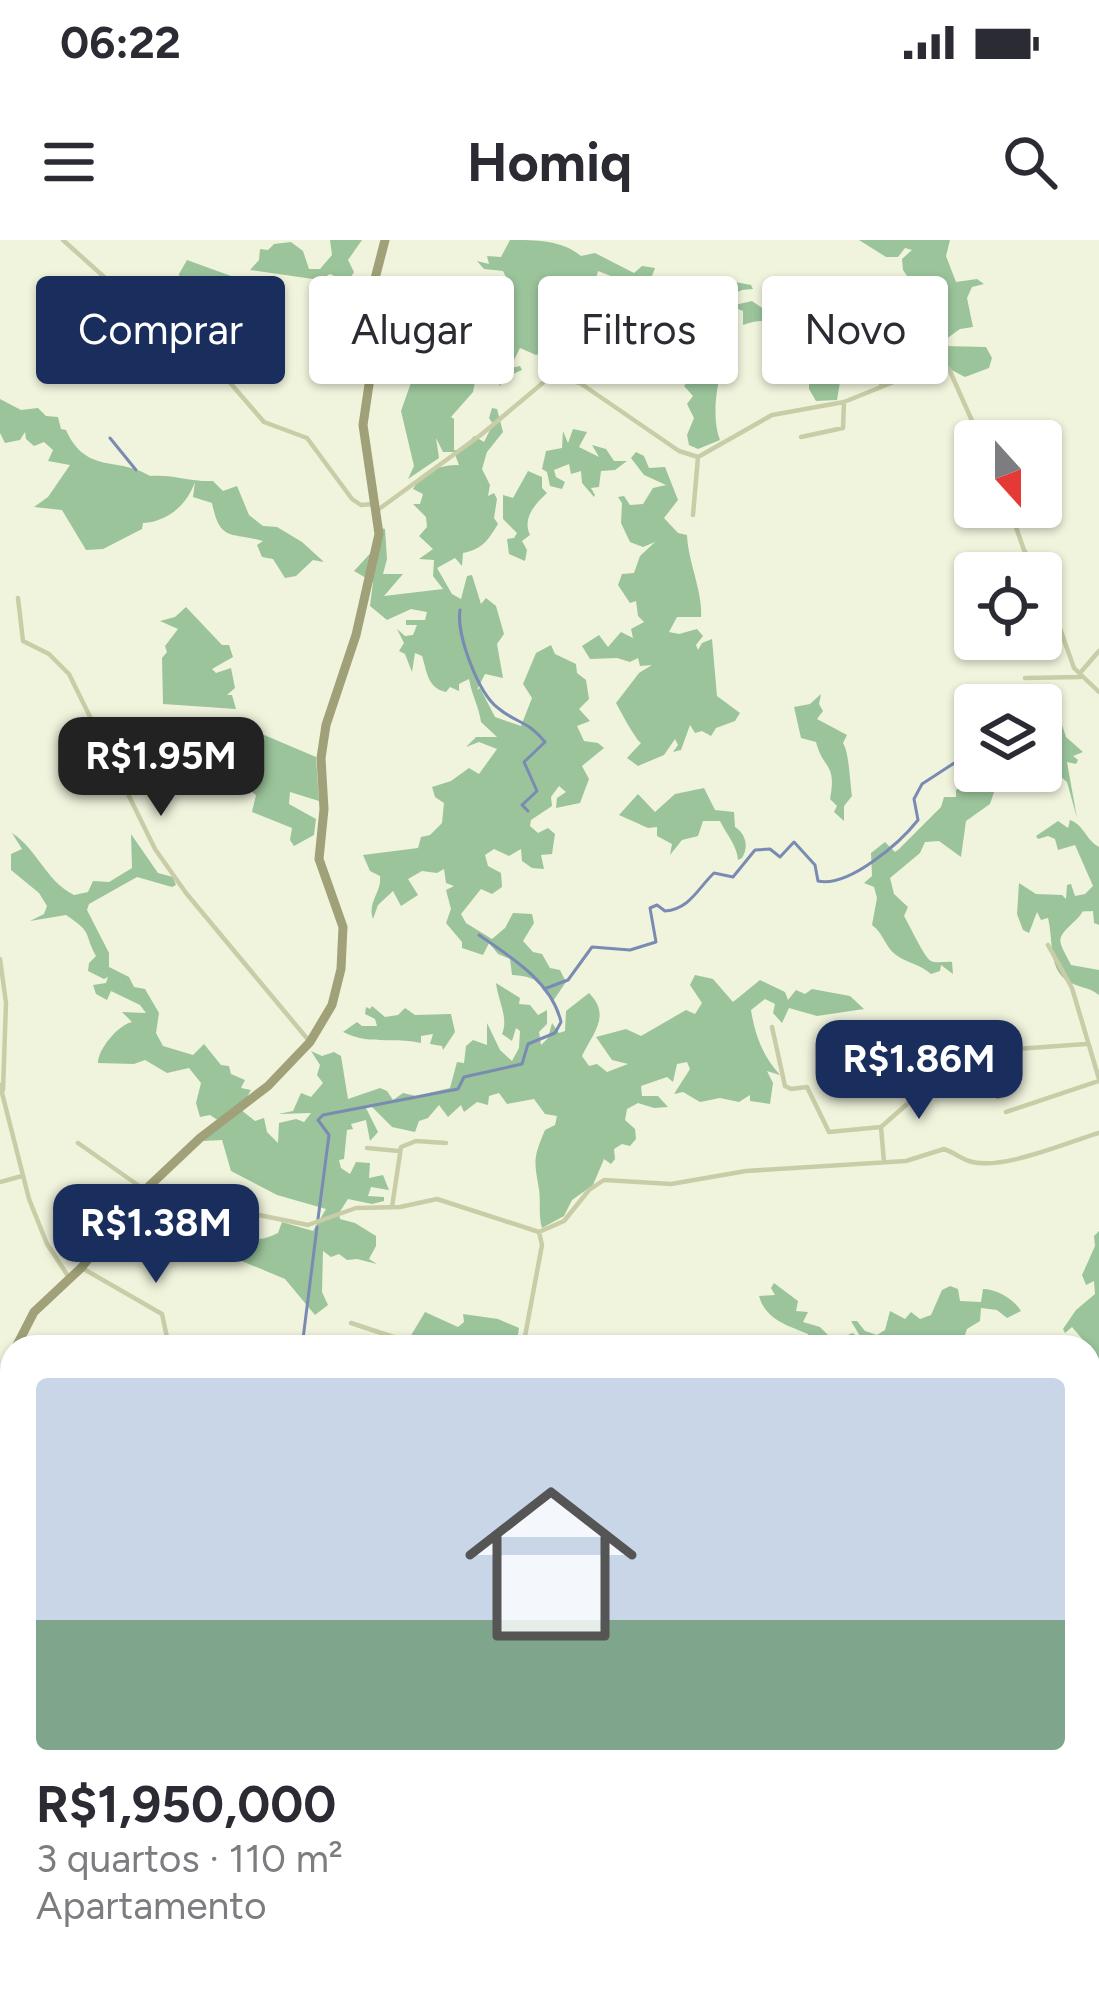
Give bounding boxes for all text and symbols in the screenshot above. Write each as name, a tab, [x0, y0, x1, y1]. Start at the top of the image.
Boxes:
text: 06:22	[60, 15, 181, 69]
icon: menu	[36, 129, 102, 195]
icon: search	[997, 129, 1063, 195]
text: Homiq	[467, 130, 632, 195]
chip: Comprar	[36, 276, 285, 384]
chip: Alugar	[309, 276, 514, 384]
chip: Filtros	[538, 276, 738, 384]
chip: Novo	[762, 276, 948, 384]
north arrow	[954, 420, 1062, 528]
map controls	[954, 420, 1062, 792]
button: locate	[954, 552, 1062, 660]
button: layers	[954, 684, 1062, 792]
pin: R$1.95M	[50, 717, 272, 819]
text: R$1.95M	[85, 732, 237, 779]
pin: R$1.86M	[808, 1020, 1030, 1122]
text: R$1.86M	[843, 1035, 995, 1082]
pin: R$1.38M	[45, 1184, 267, 1286]
text: R$1.38M	[80, 1199, 232, 1246]
icon: home	[443, 1456, 659, 1672]
text: R$1,950,000	[36, 1774, 336, 1835]
text: 3 quartos · 110 m²	[36, 1835, 343, 1882]
text: Apartamento	[36, 1882, 267, 1929]

